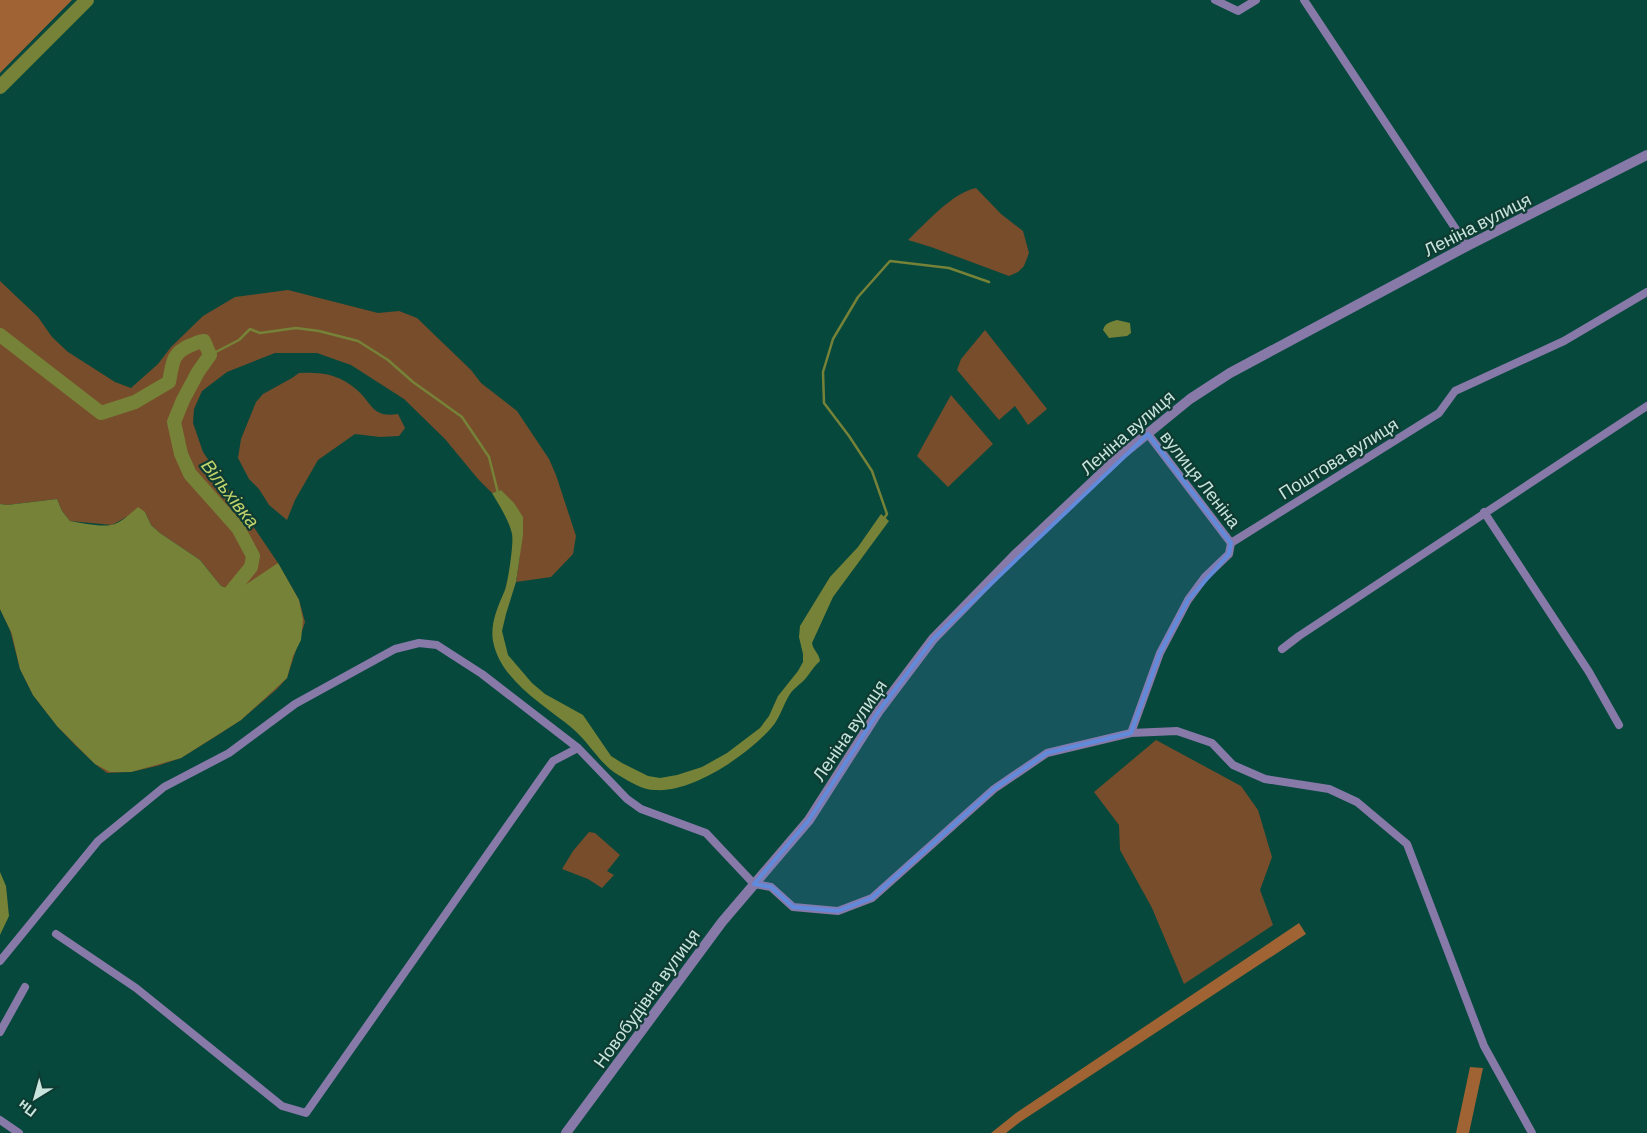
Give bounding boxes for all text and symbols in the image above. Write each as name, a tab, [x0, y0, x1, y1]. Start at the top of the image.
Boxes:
street label: Леніна вулиця	[1420, 187, 1534, 261]
street label: Леніна вулиця	[1075, 385, 1179, 479]
street label: Поштова вулиця	[1274, 412, 1402, 504]
street label: вулиця Леніна	[1156, 426, 1247, 533]
water label: Вільхівка	[197, 454, 265, 532]
street label: Леніна вулиця	[807, 675, 891, 785]
street label: Новобудівна вулиця	[588, 924, 704, 1072]
north arrow	[10, 1073, 60, 1123]
text: Пн	[14, 1096, 39, 1121]

